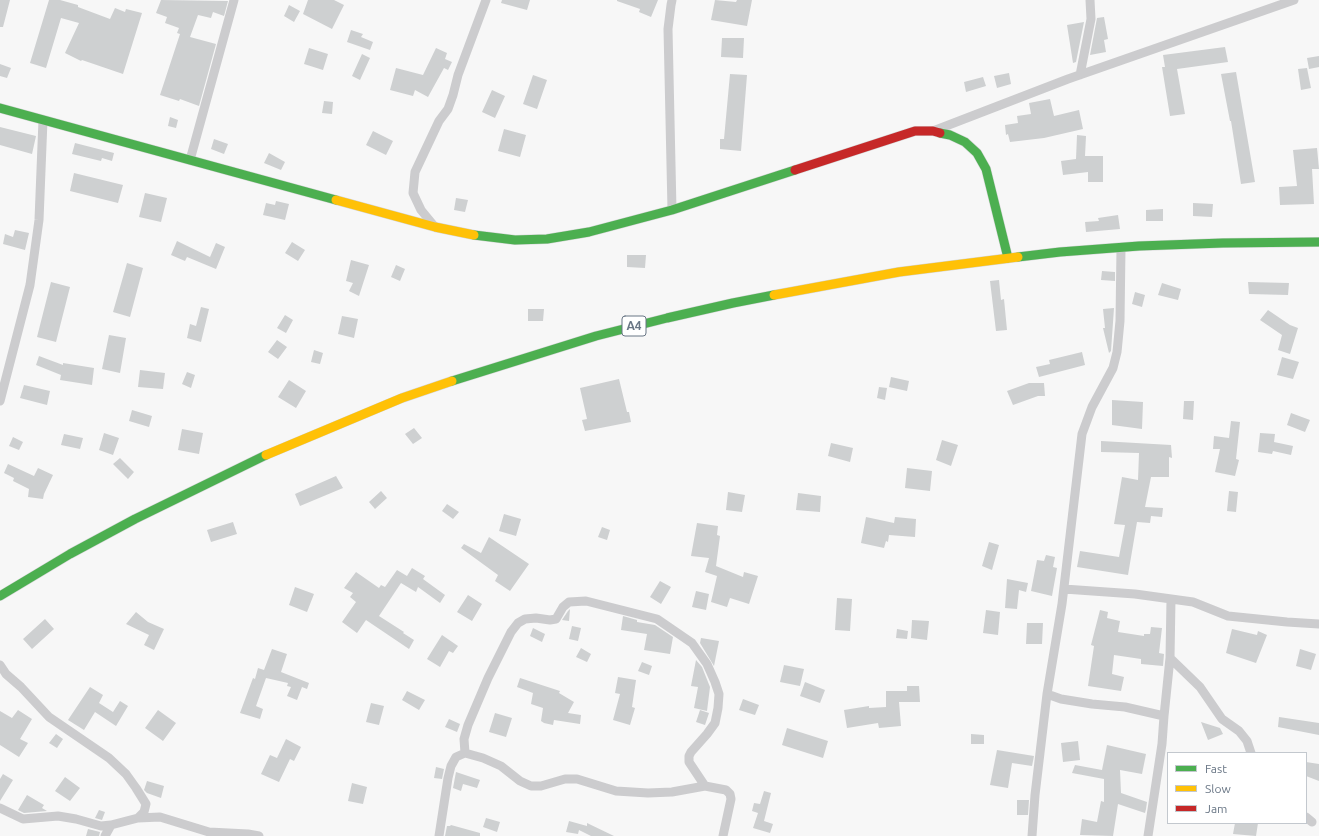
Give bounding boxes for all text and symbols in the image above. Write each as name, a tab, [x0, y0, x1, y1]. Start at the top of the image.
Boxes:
road number: A4	[622, 316, 646, 336]
legend	[1167, 752, 1307, 824]
text: Fast	[1205, 762, 1227, 775]
text: Slow	[1205, 782, 1231, 795]
text: Jam	[1205, 802, 1227, 815]

